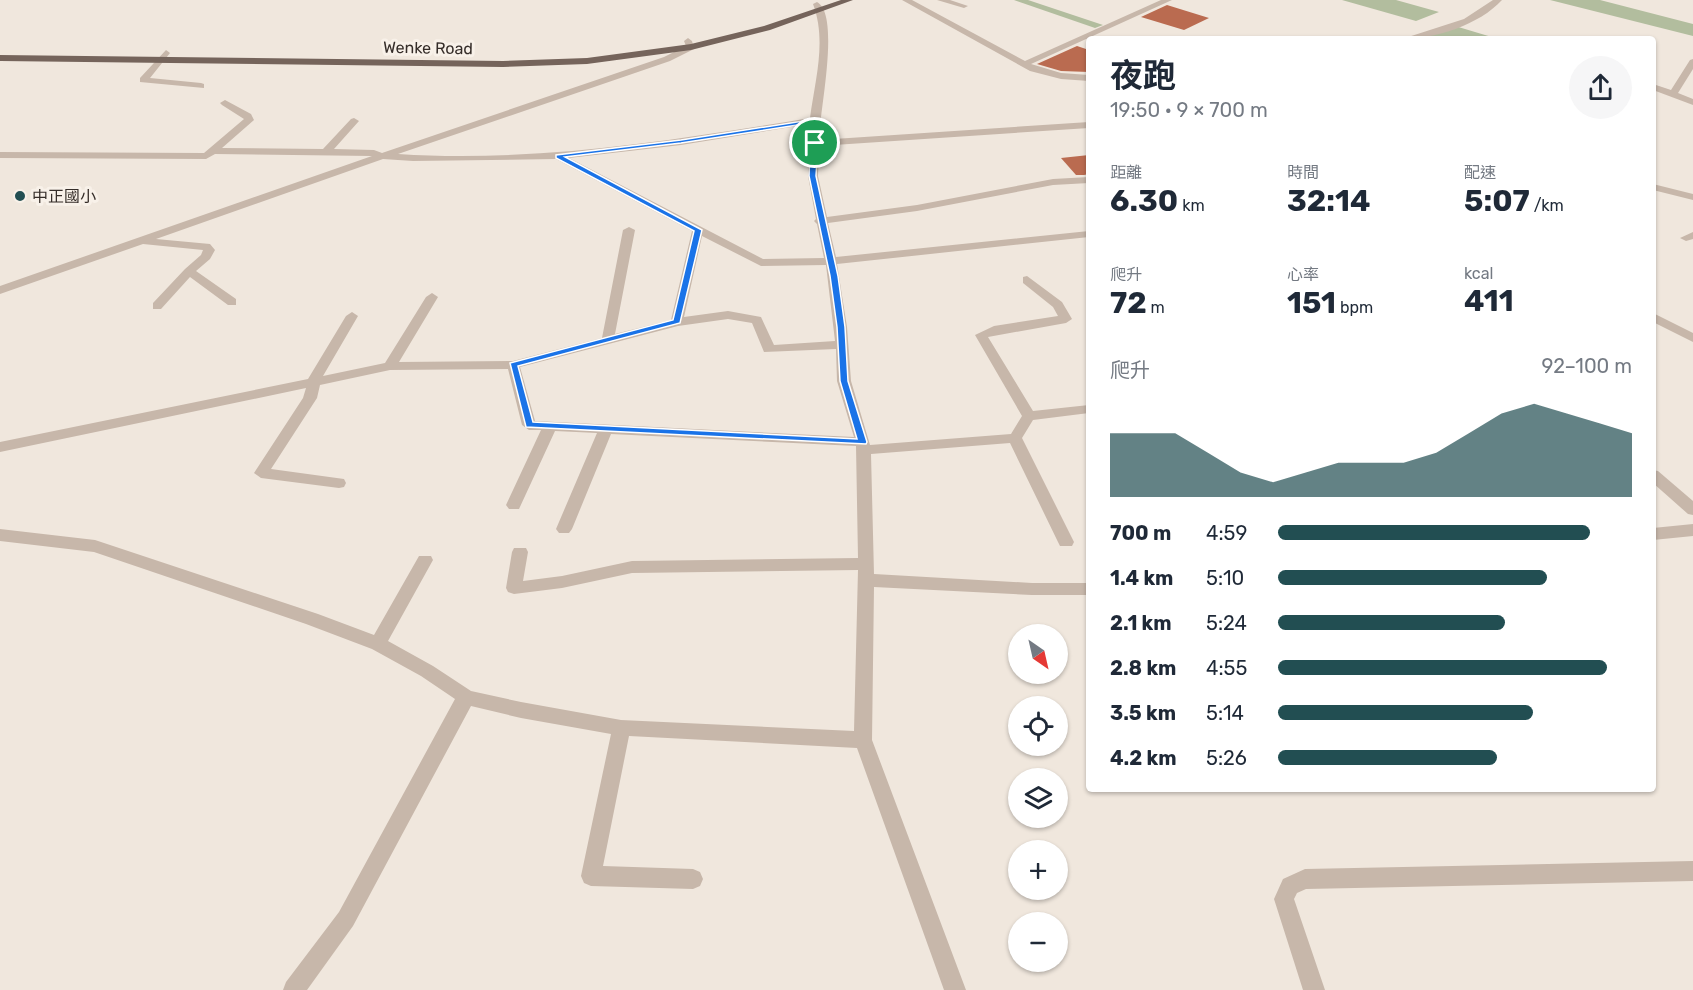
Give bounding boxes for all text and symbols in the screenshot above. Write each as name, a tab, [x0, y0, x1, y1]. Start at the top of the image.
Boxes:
street label: Wenke Road	[383, 38, 473, 58]
text: 夜跑	[1110, 56, 1176, 95]
button: share	[1569, 56, 1632, 119]
text: 19:50 · 9 × 700 m	[1110, 98, 1268, 122]
pin	[789, 117, 840, 168]
icon: arrive	[798, 126, 831, 159]
text: 距離	[1110, 163, 1142, 182]
text: 時間	[1287, 163, 1319, 182]
text: 配速	[1464, 163, 1496, 182]
text: 6.30	[1110, 183, 1178, 219]
text: 32:14	[1287, 183, 1370, 219]
text: 5:07	[1464, 183, 1530, 219]
place label: 中正國小	[32, 187, 96, 206]
marker: 中正國小	[13, 189, 27, 203]
text: km	[1178, 196, 1205, 215]
text: /km	[1530, 196, 1564, 215]
text: kcal	[1464, 264, 1493, 283]
text: 爬升	[1110, 265, 1142, 284]
text: 心率	[1287, 265, 1319, 284]
text: 411	[1464, 283, 1514, 319]
text: 72	[1110, 285, 1147, 321]
text: 151	[1287, 285, 1336, 321]
text: m	[1147, 298, 1165, 317]
text: bpm	[1336, 298, 1373, 317]
text: 92–100 m	[1541, 354, 1632, 378]
text: 爬升	[1110, 358, 1150, 382]
text: 700 m	[1110, 521, 1171, 545]
text: 4:59	[1206, 521, 1247, 545]
text: 1.4 km	[1110, 566, 1173, 590]
text: 5:10	[1206, 566, 1244, 590]
text: 2.1 km	[1110, 611, 1172, 635]
text: 5:24	[1206, 611, 1247, 635]
north arrow	[1008, 624, 1068, 684]
map controls	[1008, 624, 1068, 972]
text: 2.8 km	[1110, 656, 1176, 680]
text: 4:55	[1206, 656, 1247, 680]
button: locate	[1008, 696, 1068, 756]
text: 3.5 km	[1110, 701, 1176, 725]
text: 5:14	[1206, 701, 1244, 725]
text: 4.2 km	[1110, 746, 1176, 770]
text: 5:26	[1206, 746, 1247, 770]
button: layers	[1008, 768, 1068, 828]
button: +	[1008, 840, 1068, 900]
button: −	[1008, 912, 1068, 972]

